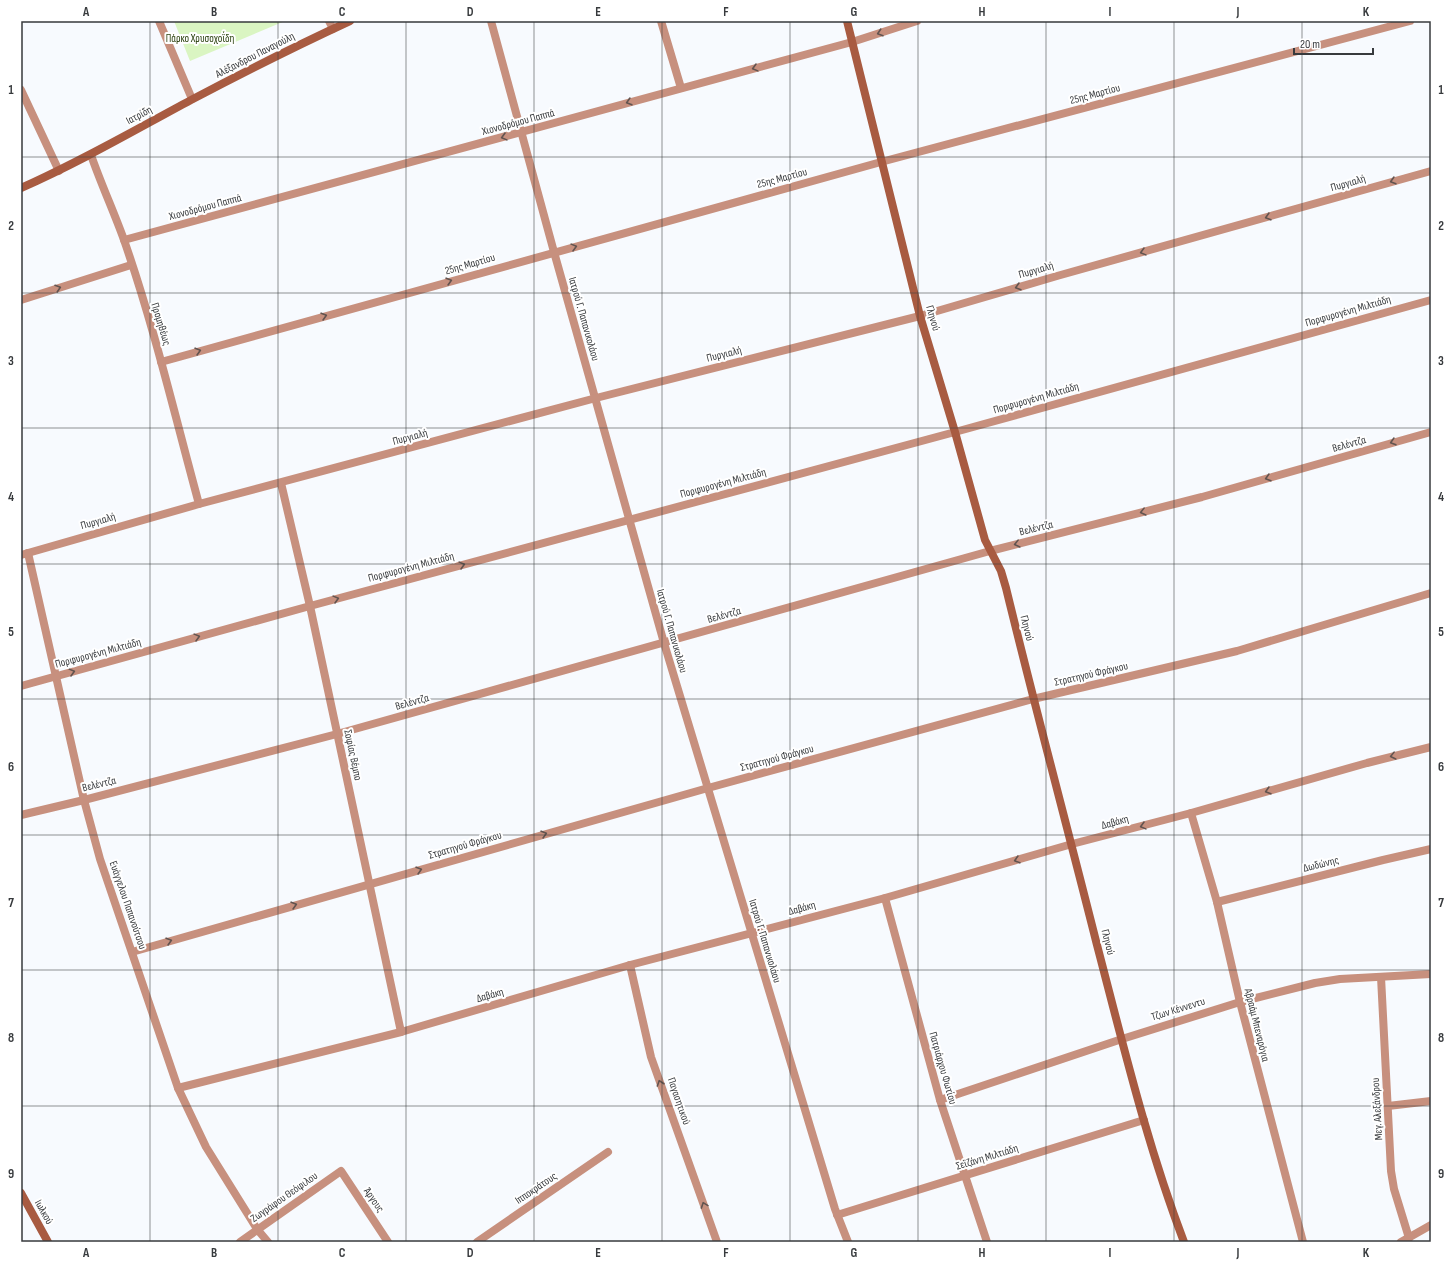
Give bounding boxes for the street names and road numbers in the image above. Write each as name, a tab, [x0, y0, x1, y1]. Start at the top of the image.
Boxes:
street label: Αλέξανδρου Παναγούλη	[212, 29, 297, 81]
street label: 25ης Μαρτίου	[1068, 81, 1122, 107]
street label: Ιατρίδη	[124, 103, 154, 127]
street label: Χιονοδρόμου Παππά	[479, 106, 556, 138]
street label: 25ης Μαρτίου	[755, 165, 809, 191]
street label: Πυργιαλή	[1329, 172, 1367, 194]
street label: Χιονοδρόμου Παππά	[166, 191, 243, 223]
street label: 25ης Μαρτίου	[443, 251, 497, 277]
street label: Πυργιαλή	[1017, 259, 1055, 281]
street label: Ιατρού Γ. Παπανικολάου	[566, 276, 602, 363]
street label: Πορφυρογένη Μιλτιάδη	[1304, 293, 1392, 329]
street label: Προμηθέως	[148, 301, 174, 347]
street label: Γληνού	[923, 304, 943, 333]
street label: Πυργιαλή	[705, 343, 743, 365]
street label: Πορφυρογένη Μιλτιάδη	[992, 380, 1080, 416]
street label: Πυργιαλή	[391, 426, 429, 448]
street label: Βελέντζα	[1331, 433, 1368, 455]
street label: Πορφυρογένη Μιλτιάδη	[679, 465, 768, 501]
street label: Πυργιαλή	[79, 510, 117, 532]
street label: Βελέντζα	[1018, 517, 1054, 538]
street label: Πορφυρογένη Μιλτιάδη	[367, 549, 456, 585]
street label: Ιατρού Γ. Παπανικολάου	[654, 588, 690, 675]
street label: Βελέντζα	[706, 604, 743, 626]
street label: Γληνού	[1018, 614, 1037, 643]
street label: Πορφυρογένη Μιλτιάδη	[54, 635, 143, 671]
street label: Στρατηγού Φράγκου	[1053, 659, 1129, 689]
street label: Βελέντζα	[394, 691, 431, 713]
street label: Σοφίας Βέμπο	[341, 728, 365, 782]
street label: Στρατηγού Φράγκου	[739, 742, 815, 774]
street label: Βελέντζα	[81, 773, 117, 794]
street label: Δαβάκη	[1100, 812, 1130, 832]
street label: Στρατηγού Φράγκου	[427, 828, 503, 862]
street label: Δωδώνης	[1302, 853, 1340, 875]
street label: Ευάγγελου Παπανούτσου	[107, 859, 149, 951]
street label: Ιατρού Γ. Παπανικολάου	[746, 898, 784, 985]
street label: Δαβάκη	[787, 898, 817, 918]
street label: Γληνού	[1099, 928, 1118, 957]
street label: Δαβάκη	[475, 985, 505, 1005]
street label: Αβραάμ Μπεναρόγια	[1241, 986, 1272, 1063]
street label: Τζων Κέννεντυ	[1149, 995, 1207, 1023]
street label: Πατριάρχου Φωτίου	[926, 1030, 960, 1106]
street label: Παγασητικού	[665, 1076, 693, 1127]
street label: Μεγ. Αλεξάνδρου	[1369, 1077, 1385, 1141]
street label: Σεϊζάνη Μιλτιάδη	[954, 1141, 1020, 1173]
street label: Ζωγράφου Θεόφιλου	[248, 1169, 320, 1225]
street label: Ιπποκράτους	[513, 1169, 559, 1207]
street label: Άργους	[361, 1185, 387, 1215]
street label: Ιωλκού	[32, 1197, 56, 1227]

